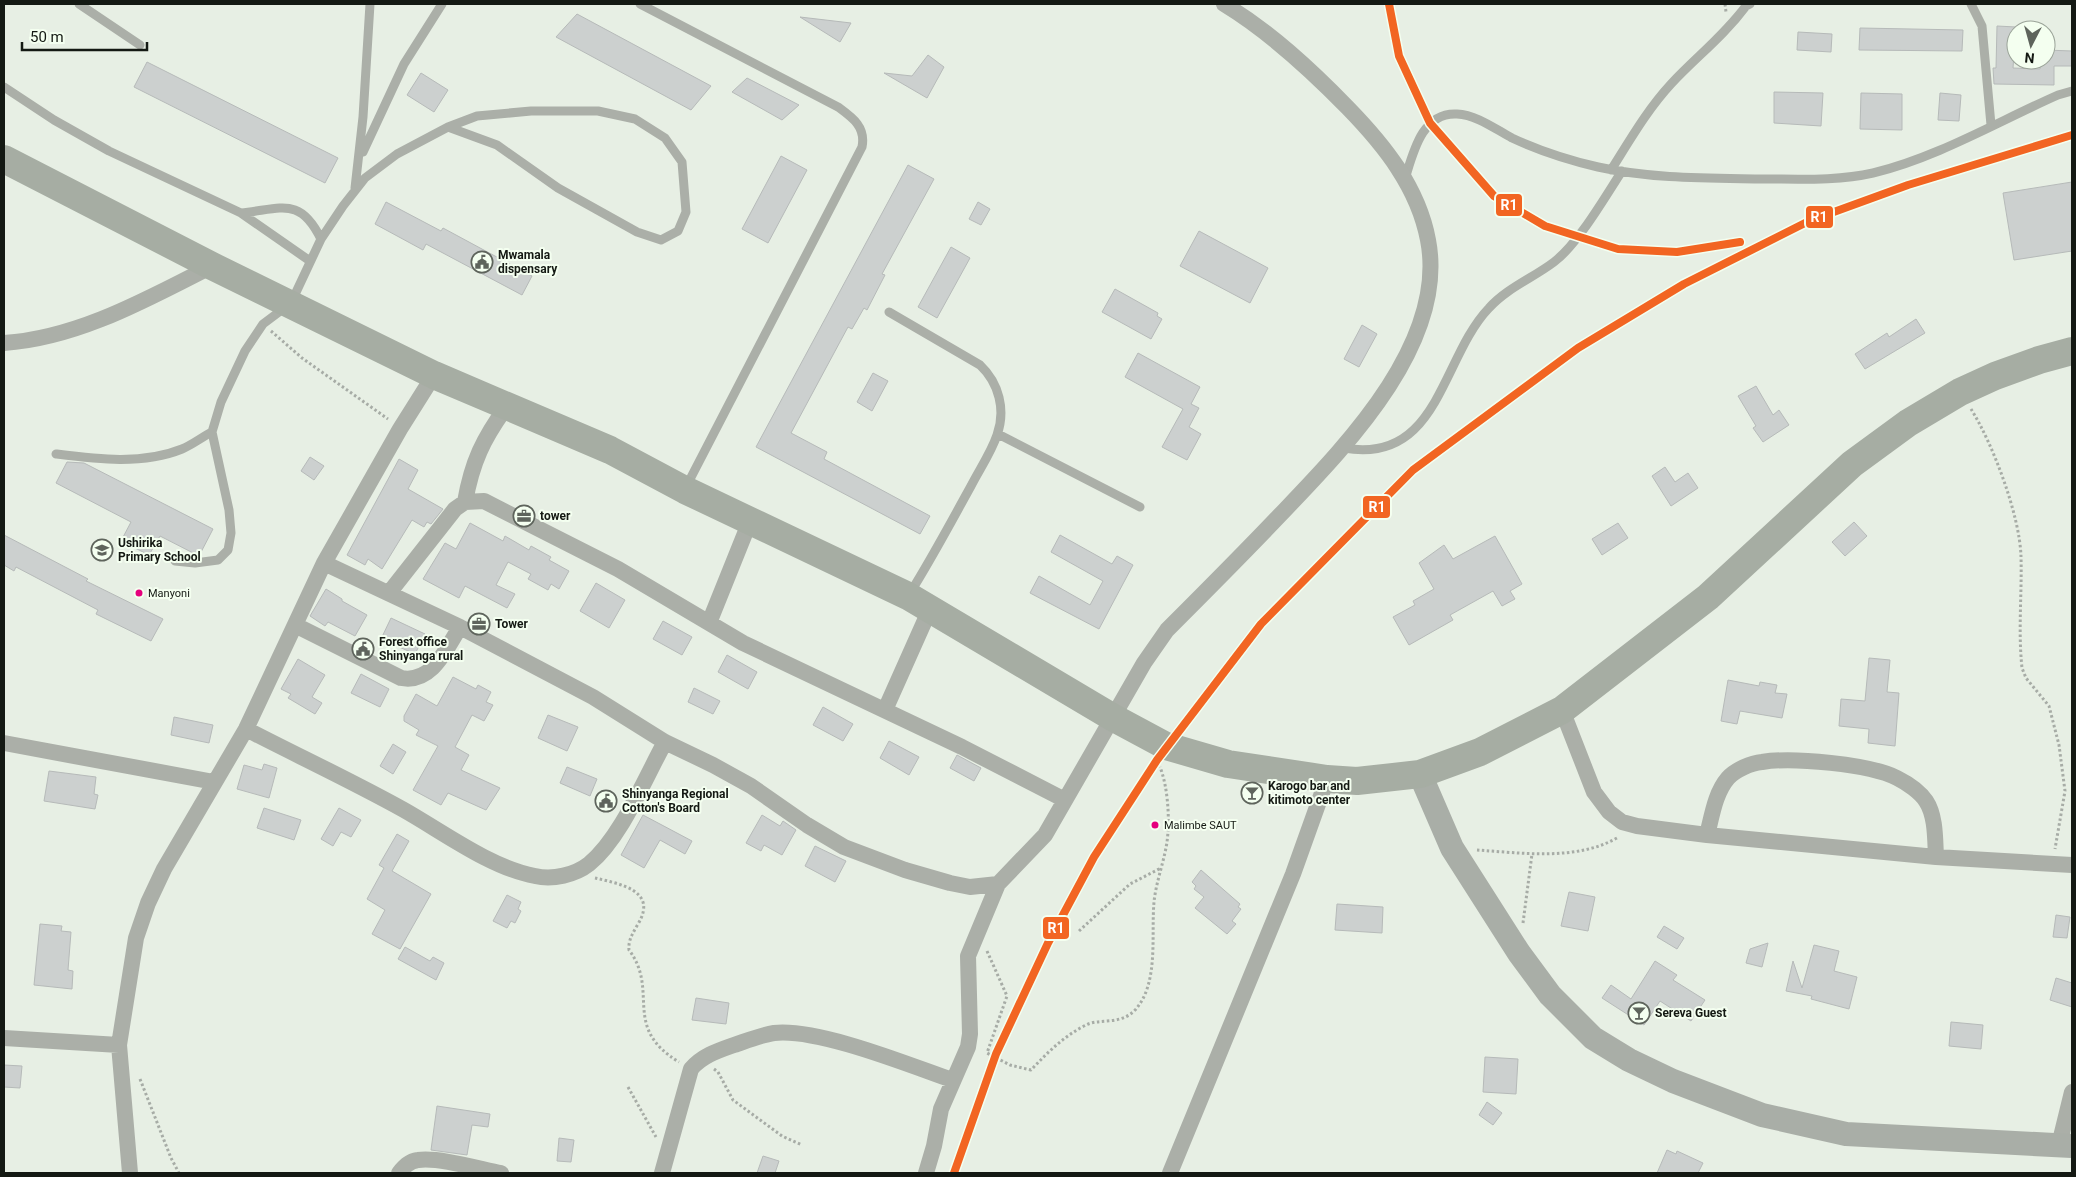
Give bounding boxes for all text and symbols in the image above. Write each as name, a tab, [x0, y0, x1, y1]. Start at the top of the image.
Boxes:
scale bar	[22, 20, 148, 52]
north arrow	[2006, 20, 2056, 70]
text: 50 m	[30, 28, 64, 46]
text: N	[2024, 49, 2035, 66]
line badge: R1	[1495, 193, 1523, 217]
text: R1	[1500, 197, 1518, 213]
line badge: R1	[1805, 205, 1834, 229]
text: R1	[1810, 209, 1828, 225]
place label: Mwamala dispensary	[498, 248, 558, 276]
public building icon: Mwamala dispensary	[470, 250, 494, 274]
line badge: R1	[1362, 495, 1391, 519]
text: R1	[1368, 499, 1386, 515]
office icon: tower	[512, 504, 536, 528]
place label: tower	[540, 509, 571, 523]
place label: Ushirika Primary School	[118, 536, 201, 564]
school or university icon: Ushirika Primary School	[90, 538, 114, 562]
place label: Manyoni	[148, 587, 190, 600]
marker: Manyoni	[134, 588, 144, 598]
office icon: Tower	[467, 612, 491, 636]
place label: Tower	[495, 617, 528, 631]
place label: Forest office Shinyanga rural	[379, 635, 463, 663]
public building icon: Forest office Shinyanga rural	[351, 637, 375, 661]
place label: Karogo bar and kitimoto center	[1268, 779, 1351, 807]
bar icon: Karogo bar and kitimoto center	[1240, 781, 1264, 805]
place label: Shinyanga Regional Cotton's Board	[622, 787, 729, 815]
public building icon: Shinyanga Regional Cotton's Board	[594, 789, 618, 813]
place label: Malimbe SAUT	[1164, 819, 1237, 832]
marker: Malimbe SAUT	[1150, 820, 1160, 830]
line badge: R1	[1042, 916, 1070, 940]
text: R1	[1047, 920, 1065, 936]
bar icon: Sereva Guest	[1627, 1001, 1651, 1025]
place label: Sereva Guest	[1655, 1006, 1727, 1020]

